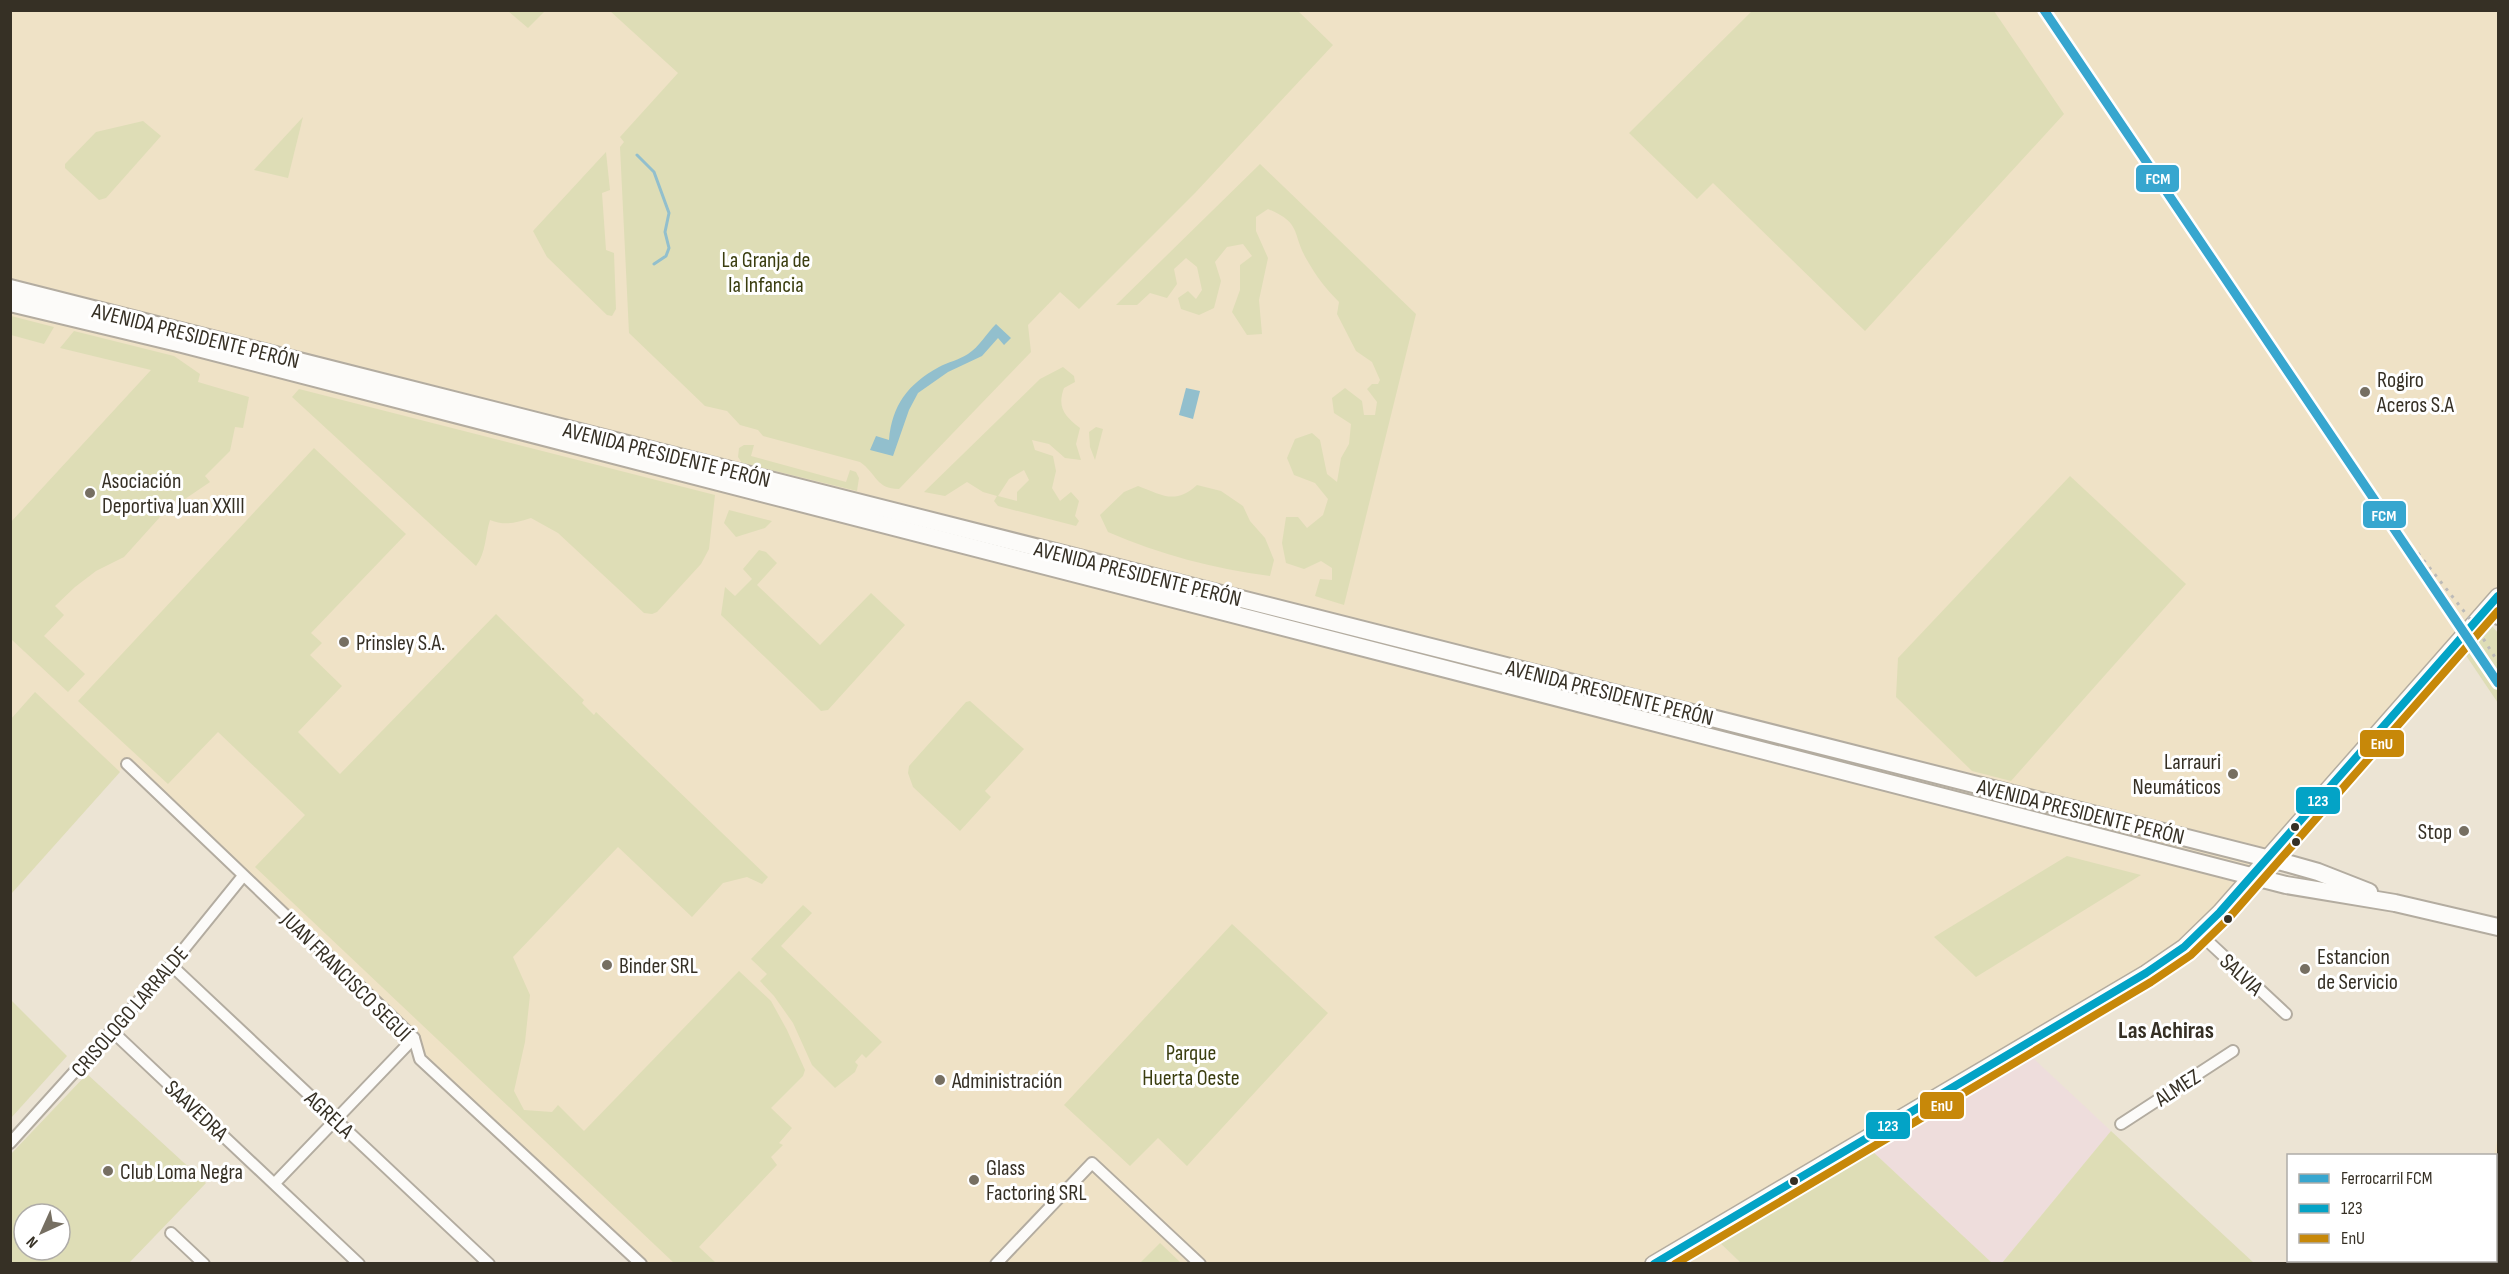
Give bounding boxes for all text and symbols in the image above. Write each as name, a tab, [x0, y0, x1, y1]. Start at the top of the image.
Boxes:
line badge: FCM	[2135, 164, 2180, 193]
text: FCM	[2146, 170, 2170, 189]
park label: La Granja de la Infancia	[722, 247, 810, 299]
street label: AVENIDA PRESIDENTE PERÓN	[88, 297, 302, 375]
place label: Rogiro Aceros S.A	[2376, 367, 2455, 419]
marker: Rogiro Aceros S.A	[2358, 385, 2372, 399]
street label: AVENIDA PRESIDENTE PERÓN	[559, 416, 773, 494]
place label: Asociación Deportiva Juan XXIII	[101, 468, 245, 520]
marker: Asociación Deportiva Juan XXIII	[83, 486, 97, 500]
line badge: FCM	[2362, 500, 2407, 529]
text: FCM	[2372, 507, 2396, 526]
street label: AVENIDA PRESIDENTE PERÓN	[1030, 535, 1244, 613]
place label: Prinsley S.A.	[356, 630, 445, 657]
marker: Prinsley S.A.	[337, 635, 351, 649]
street label: AVENIDA PRESIDENTE PERÓN	[1502, 654, 1716, 732]
line badge: EnU	[2359, 729, 2405, 758]
text: EnU	[2371, 735, 2393, 754]
place label: Larrauri Neumáticos	[2133, 749, 2221, 801]
marker: Larrauri Neumáticos	[2226, 767, 2240, 781]
street label: AVENIDA PRESIDENTE PERÓN	[1973, 773, 2187, 851]
line badge: 123	[2295, 786, 2341, 815]
text: 123	[2308, 792, 2328, 811]
place label: Stop	[2418, 819, 2452, 846]
unlabelled marker	[2289, 821, 2301, 833]
marker: Stop	[2457, 824, 2471, 838]
unlabelled marker	[2290, 836, 2302, 848]
street label: JUAN FRANCISCO SEGUÍ	[275, 906, 417, 1048]
unlabelled marker	[2222, 913, 2234, 925]
street label: CRISOLOGO LARRALDE	[66, 941, 194, 1083]
place label: Estancion de Servicio	[2317, 944, 2398, 996]
street label: SALVIA	[2214, 948, 2269, 1002]
place label: Binder SRL	[619, 953, 698, 980]
marker: Binder SRL	[600, 958, 614, 972]
marker: Estancion de Servicio	[2298, 962, 2312, 976]
district label: Las Achiras	[2118, 1016, 2214, 1045]
park label: Parque Huerta Oeste	[1142, 1040, 1240, 1092]
street label: ALMEZ	[2149, 1064, 2206, 1113]
place label: Administración	[951, 1068, 1062, 1095]
marker: Administración	[933, 1073, 947, 1087]
street label: SAAVEDRA	[159, 1075, 234, 1148]
street label: AGRELA	[298, 1085, 360, 1145]
line badge: EnU	[1919, 1091, 1965, 1120]
text: EnU	[1931, 1097, 1953, 1116]
line badge: 123	[1865, 1111, 1911, 1140]
text: 123	[1878, 1117, 1898, 1136]
legend	[2287, 1154, 2497, 1262]
place label: Glass Factoring SRL	[986, 1155, 1087, 1207]
place label: Club Loma Negra	[120, 1159, 243, 1186]
marker: Club Loma Negra	[101, 1164, 115, 1178]
text: Ferrocarril FCM	[2341, 1168, 2432, 1189]
marker: Glass Factoring SRL	[967, 1173, 981, 1187]
unlabelled marker	[1788, 1175, 1800, 1187]
text: 123	[2341, 1198, 2363, 1219]
north arrow	[12, 1202, 72, 1262]
text: EnU	[2341, 1228, 2365, 1249]
text: N	[23, 1232, 42, 1251]

